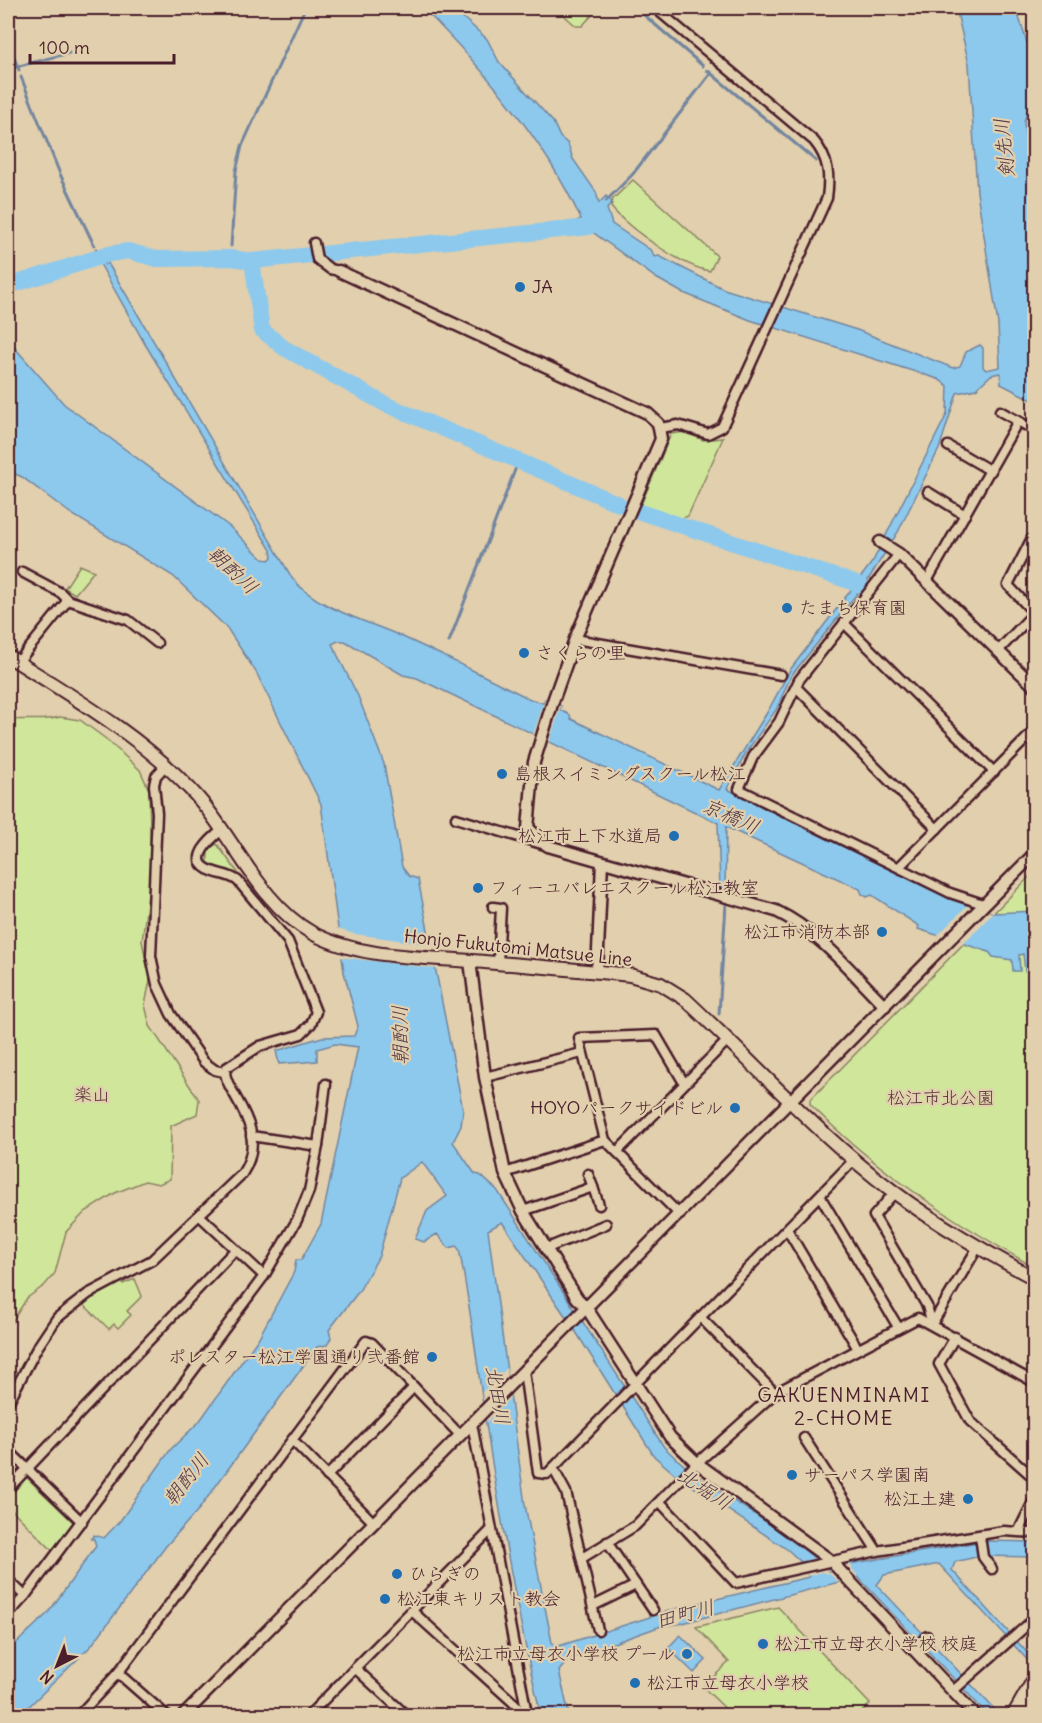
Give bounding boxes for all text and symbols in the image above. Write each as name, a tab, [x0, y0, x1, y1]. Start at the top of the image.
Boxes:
scale bar	[30, 27, 174, 65]
text: 100 m	[39, 36, 90, 59]
water label: 剣先川	[988, 117, 1019, 179]
place label: JA	[532, 275, 553, 298]
marker: JA	[513, 280, 527, 294]
water label: 朝酌川	[203, 540, 264, 599]
place label: たまち保育園	[799, 596, 907, 619]
marker: たまち保育園	[780, 601, 794, 615]
place label: さくらの里	[536, 641, 626, 664]
marker: さくらの里	[517, 646, 531, 660]
place label: 島根スイミングスクール松江	[514, 762, 746, 785]
marker: 島根スイミングスクール松江	[495, 767, 509, 781]
water label: 京橋川	[699, 792, 764, 839]
place label: 松江市上下水道局	[518, 824, 662, 847]
marker: 松江市上下水道局	[667, 829, 681, 843]
place label: フィーユバレエスクール松江教室	[490, 876, 759, 899]
marker: フィーユバレエスクール松江教室	[471, 881, 485, 895]
place label: 松江市消防本部	[744, 920, 870, 943]
street label: Honjo Fukutomi Matsue Line	[403, 924, 633, 971]
marker: 松江市消防本部	[875, 925, 889, 939]
water label: 朝酌川	[386, 1005, 413, 1065]
park label: 楽山	[74, 1083, 110, 1106]
park label: 松江市北公園	[887, 1086, 995, 1109]
place label: HOYOパークサイドビル	[530, 1096, 723, 1119]
marker: HOYOパークサイドビル	[728, 1101, 742, 1115]
place label: ポレスター松江学園通り弐番館	[168, 1345, 420, 1368]
marker: ポレスター松江学園通り弐番館	[425, 1350, 439, 1364]
water label: 北田川	[481, 1363, 516, 1427]
district label: GAKUENMINAMI 2-CHOME	[757, 1382, 931, 1430]
water label: 朝酌川	[157, 1447, 214, 1510]
water label: 北堀川	[673, 1462, 737, 1515]
place label: サーパス学園南	[804, 1463, 930, 1486]
marker: サーパス学園南	[785, 1468, 799, 1482]
place label: 松江土建	[884, 1487, 956, 1510]
marker: 松江土建	[961, 1492, 975, 1506]
place label: ひらぎの	[409, 1562, 481, 1585]
marker: ひらぎの	[390, 1567, 404, 1581]
place label: 松江東キリスト教会	[397, 1587, 560, 1610]
marker: 松江東キリスト教会	[378, 1592, 392, 1606]
water label: 田町川	[653, 1594, 717, 1633]
place label: 松江市立母衣小学校 校庭	[775, 1632, 977, 1655]
north arrow	[27, 1636, 87, 1696]
marker: 松江市立母衣小学校 校庭	[756, 1637, 770, 1651]
place label: 松江市立母衣小学校 プール	[457, 1642, 675, 1665]
marker: 松江市立母衣小学校 プール	[680, 1647, 694, 1661]
text: N	[36, 1666, 58, 1688]
place label: 松江市立母衣小学校	[647, 1671, 809, 1694]
marker: 松江市立母衣小学校	[628, 1676, 642, 1690]

